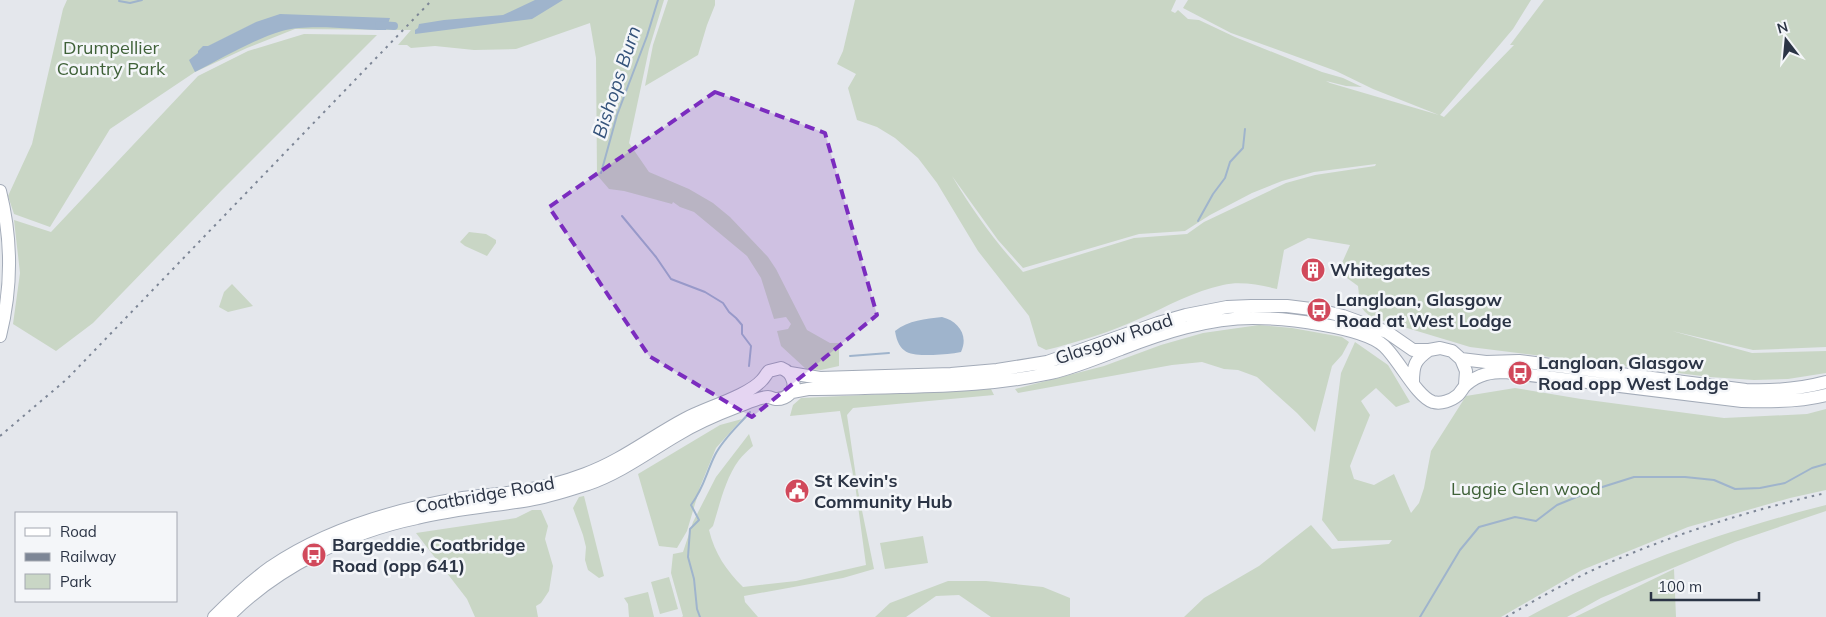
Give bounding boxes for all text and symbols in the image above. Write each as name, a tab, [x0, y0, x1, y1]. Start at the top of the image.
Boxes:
north arrow	[1761, 15, 1811, 65]
text: N	[1775, 17, 1790, 38]
water label: Bishops Burn	[587, 23, 645, 141]
park label: Drumpellier Country Park	[57, 36, 166, 80]
building icon: Whitegates	[1300, 257, 1326, 283]
place label: Whitegates	[1330, 258, 1430, 281]
place label: Langloan, Glasgow Road at West Lodge	[1336, 288, 1512, 332]
bus stop icon: Langloan, Glasgow Road at West Lodge	[1306, 297, 1332, 323]
street label: Glasgow Road	[1052, 308, 1176, 369]
place label: Langloan, Glasgow Road opp West Lodge	[1538, 351, 1729, 395]
bus stop icon: Langloan, Glasgow Road opp West Lodge	[1507, 360, 1533, 386]
place label: St Kevin's Community Hub	[814, 469, 953, 513]
street label: Coatbridge Road	[414, 471, 556, 518]
park label: Luggie Glen wood	[1451, 477, 1601, 500]
public building icon: St Kevin's Community Hub	[784, 478, 810, 504]
legend	[15, 512, 178, 602]
text: Road	[60, 522, 97, 541]
place label: Bargeddie, Coatbridge Road (opp 641)	[332, 533, 525, 577]
bus stop icon: Bargeddie, Coatbridge Road (opp 641)	[301, 542, 327, 568]
text: Railway	[60, 547, 116, 566]
scale bar	[1651, 570, 1758, 602]
text: Park	[60, 572, 92, 591]
text: 100 m	[1658, 577, 1702, 596]

